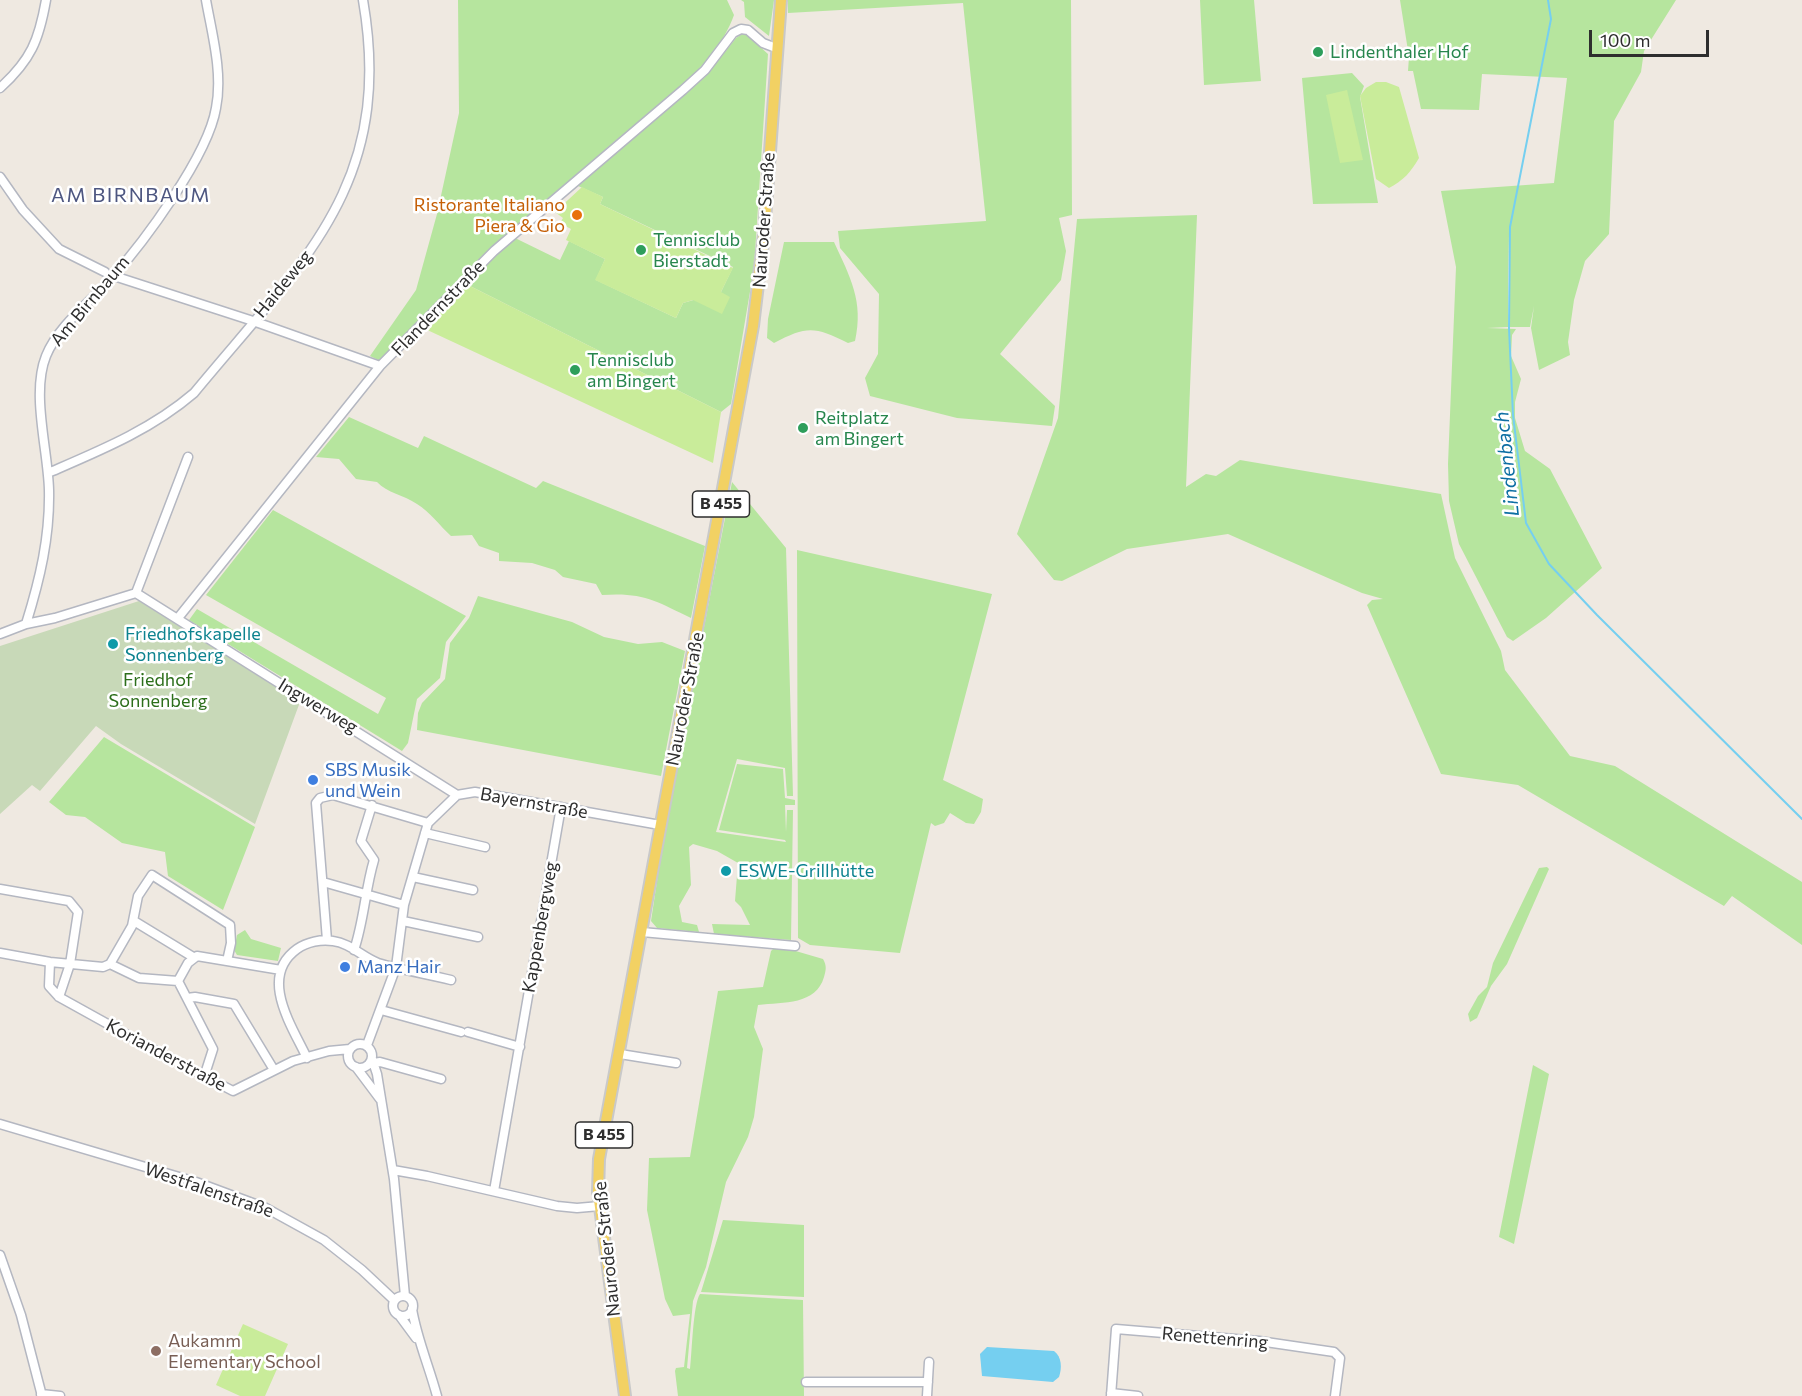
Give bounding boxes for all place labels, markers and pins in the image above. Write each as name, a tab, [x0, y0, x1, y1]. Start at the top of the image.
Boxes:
place label: Lindenthaler Hof	[1330, 41, 1468, 63]
marker: Lindenthaler Hof	[1311, 45, 1325, 59]
place label: Ristorante Italiano Piera & Gio	[414, 194, 565, 236]
marker: Ristorante Italiano Piera & Gio	[570, 208, 584, 222]
place label: Tennisclub Bierstadt	[653, 229, 740, 272]
marker: Tennisclub Bierstadt	[634, 243, 648, 257]
place label: Tennisclub am Bingert	[587, 349, 676, 392]
marker: Tennisclub am Bingert	[568, 363, 582, 377]
place label: Reitplatz am Bingert	[815, 407, 904, 450]
marker: Reitplatz am Bingert	[796, 421, 810, 435]
place label: Friedhofskapelle Sonnenberg	[125, 623, 261, 666]
marker: Friedhofskapelle Sonnenberg	[106, 637, 120, 651]
place label: SBS Musik und Wein	[325, 759, 411, 802]
marker: SBS Musik und Wein	[306, 773, 320, 787]
place label: ESWE-Grillhütte	[738, 860, 874, 882]
marker: ESWE-Grillhütte	[719, 864, 733, 878]
place label: Manz Hair	[357, 956, 441, 978]
marker: Manz Hair	[338, 960, 352, 974]
place label: Aukamm Elementary School	[168, 1330, 321, 1372]
marker: Aukamm Elementary School	[149, 1344, 163, 1358]

